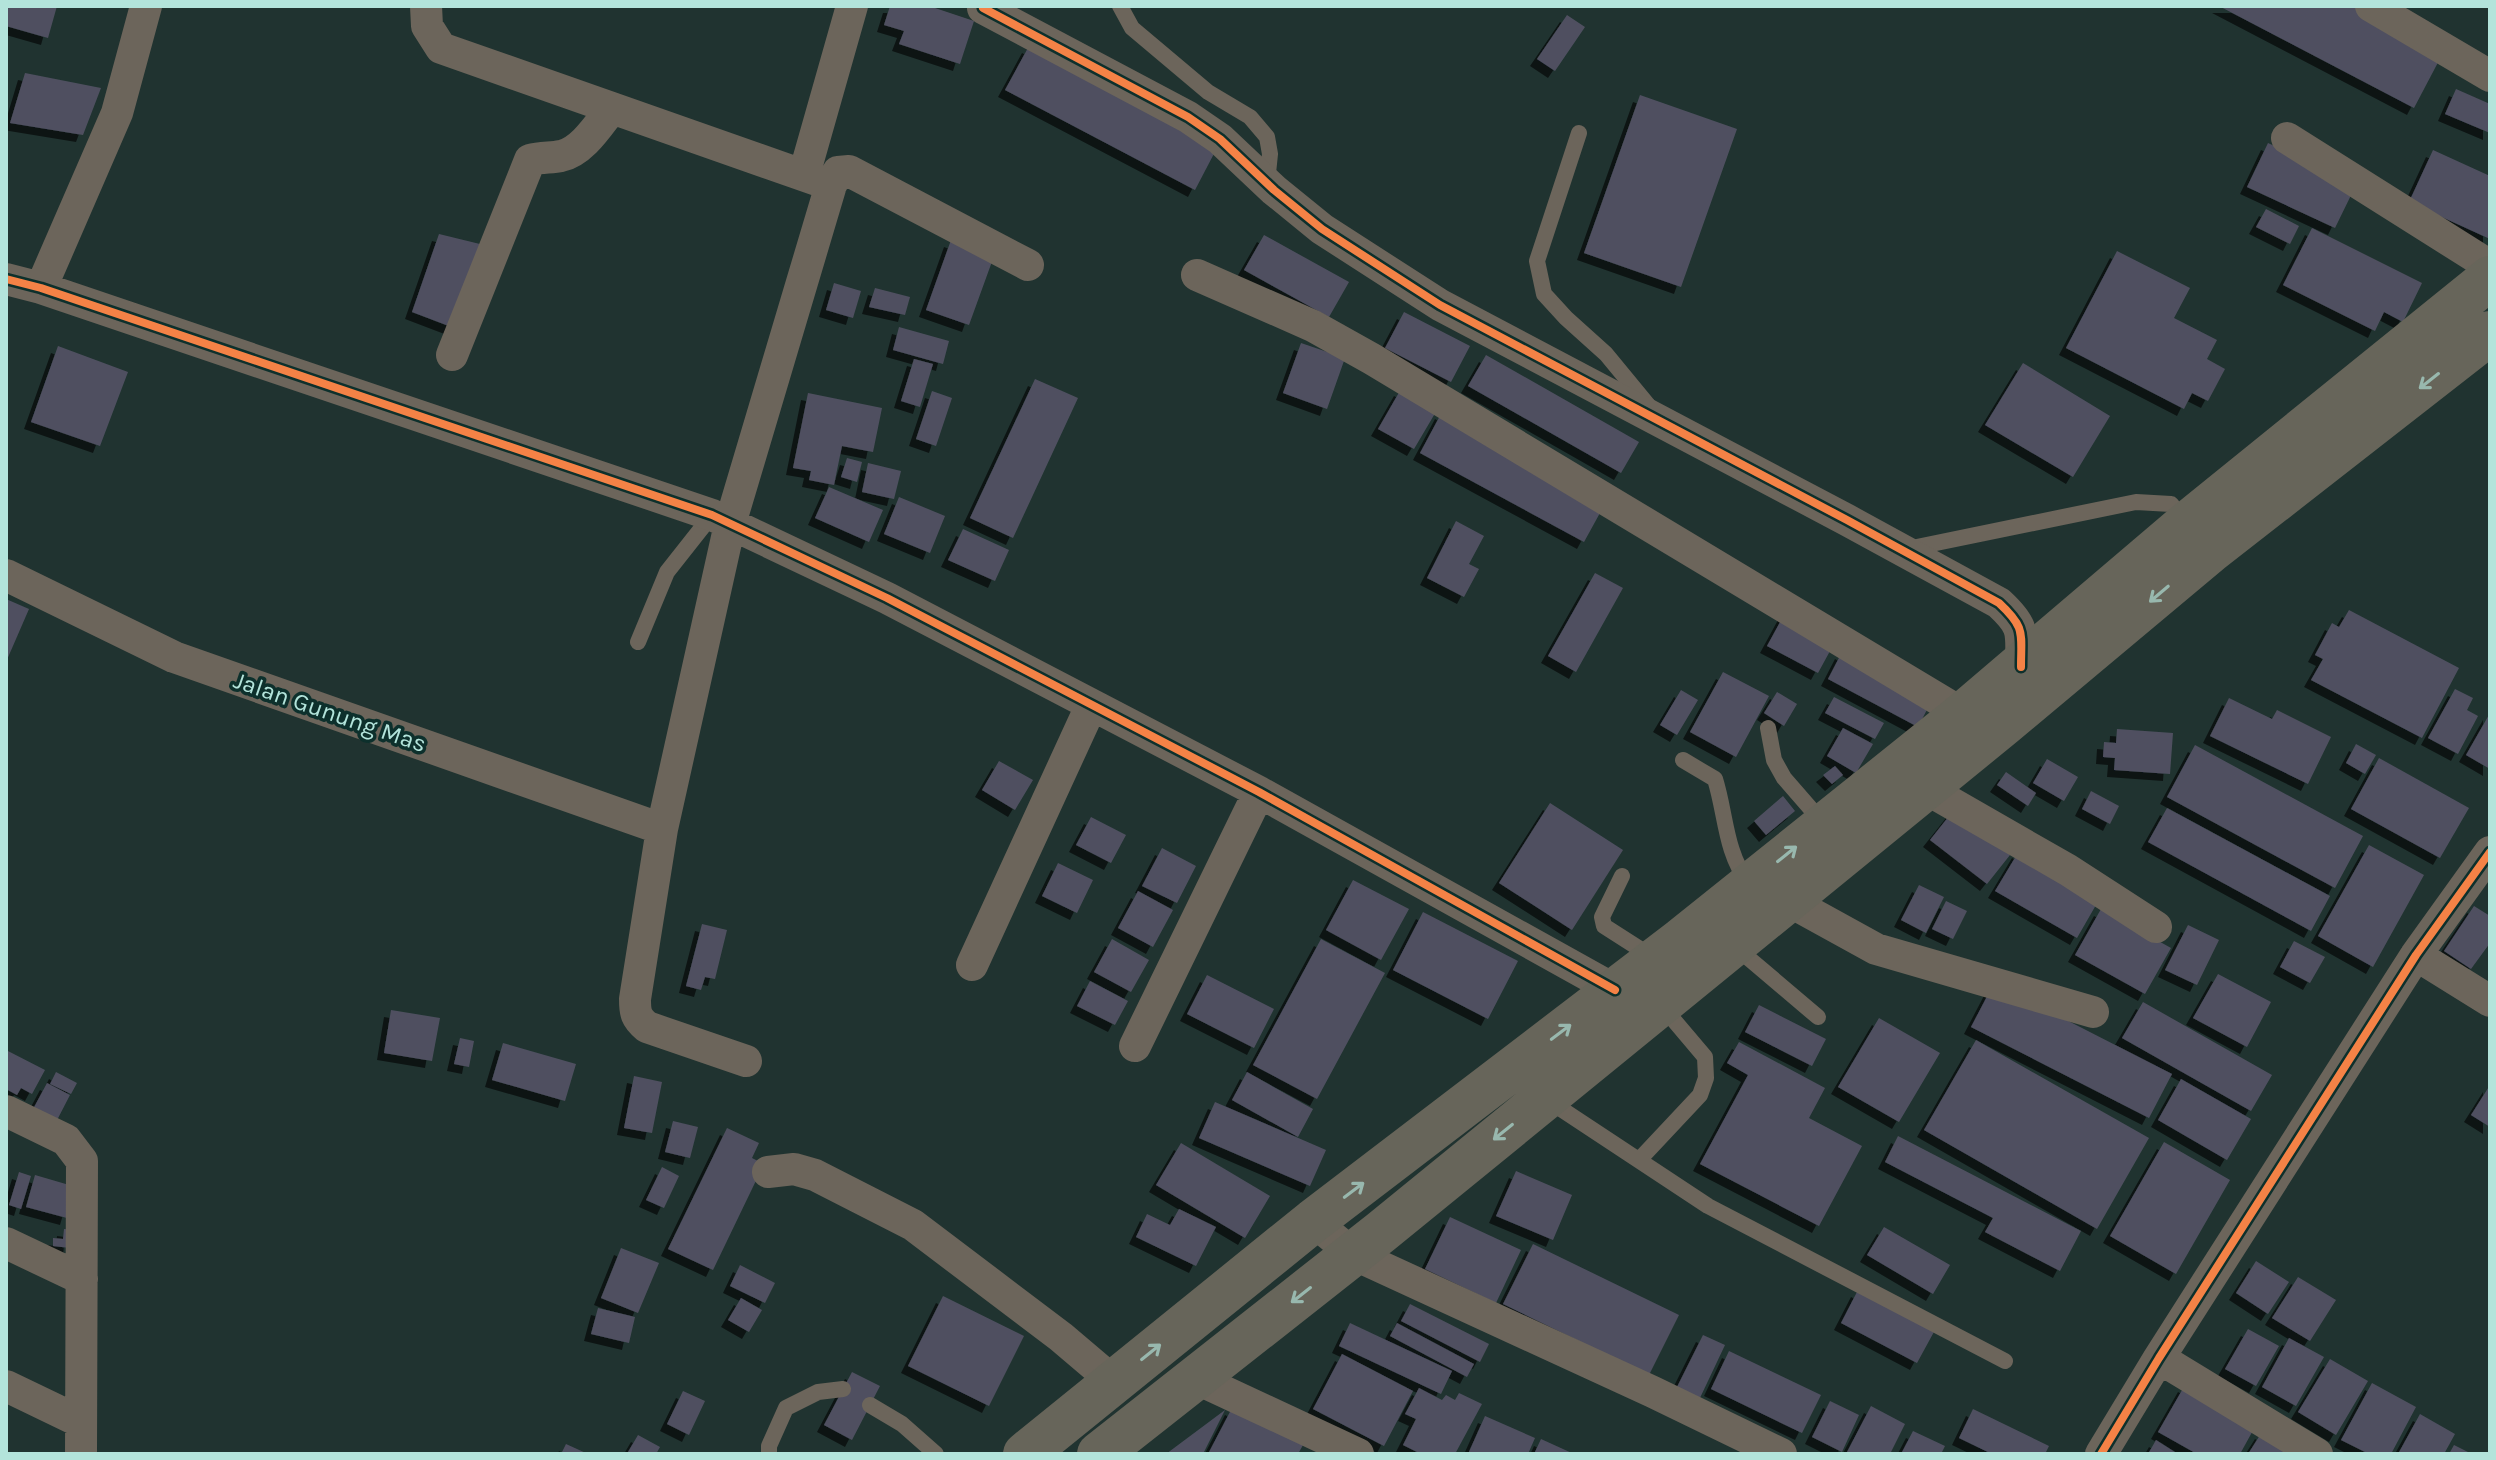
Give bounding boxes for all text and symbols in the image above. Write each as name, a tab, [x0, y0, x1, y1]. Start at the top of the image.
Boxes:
one-way arrow	[2419, 372, 2440, 390]
one-way arrow	[2149, 585, 2170, 603]
street label: Jalan Gunung Mas	[230, 666, 430, 758]
one-way arrow	[1776, 846, 1797, 863]
one-way arrow	[1550, 1023, 1571, 1040]
one-way arrow	[1493, 1123, 1514, 1141]
one-way arrow	[1343, 1181, 1364, 1198]
one-way arrow	[1291, 1287, 1312, 1304]
one-way arrow	[1140, 1343, 1161, 1361]

